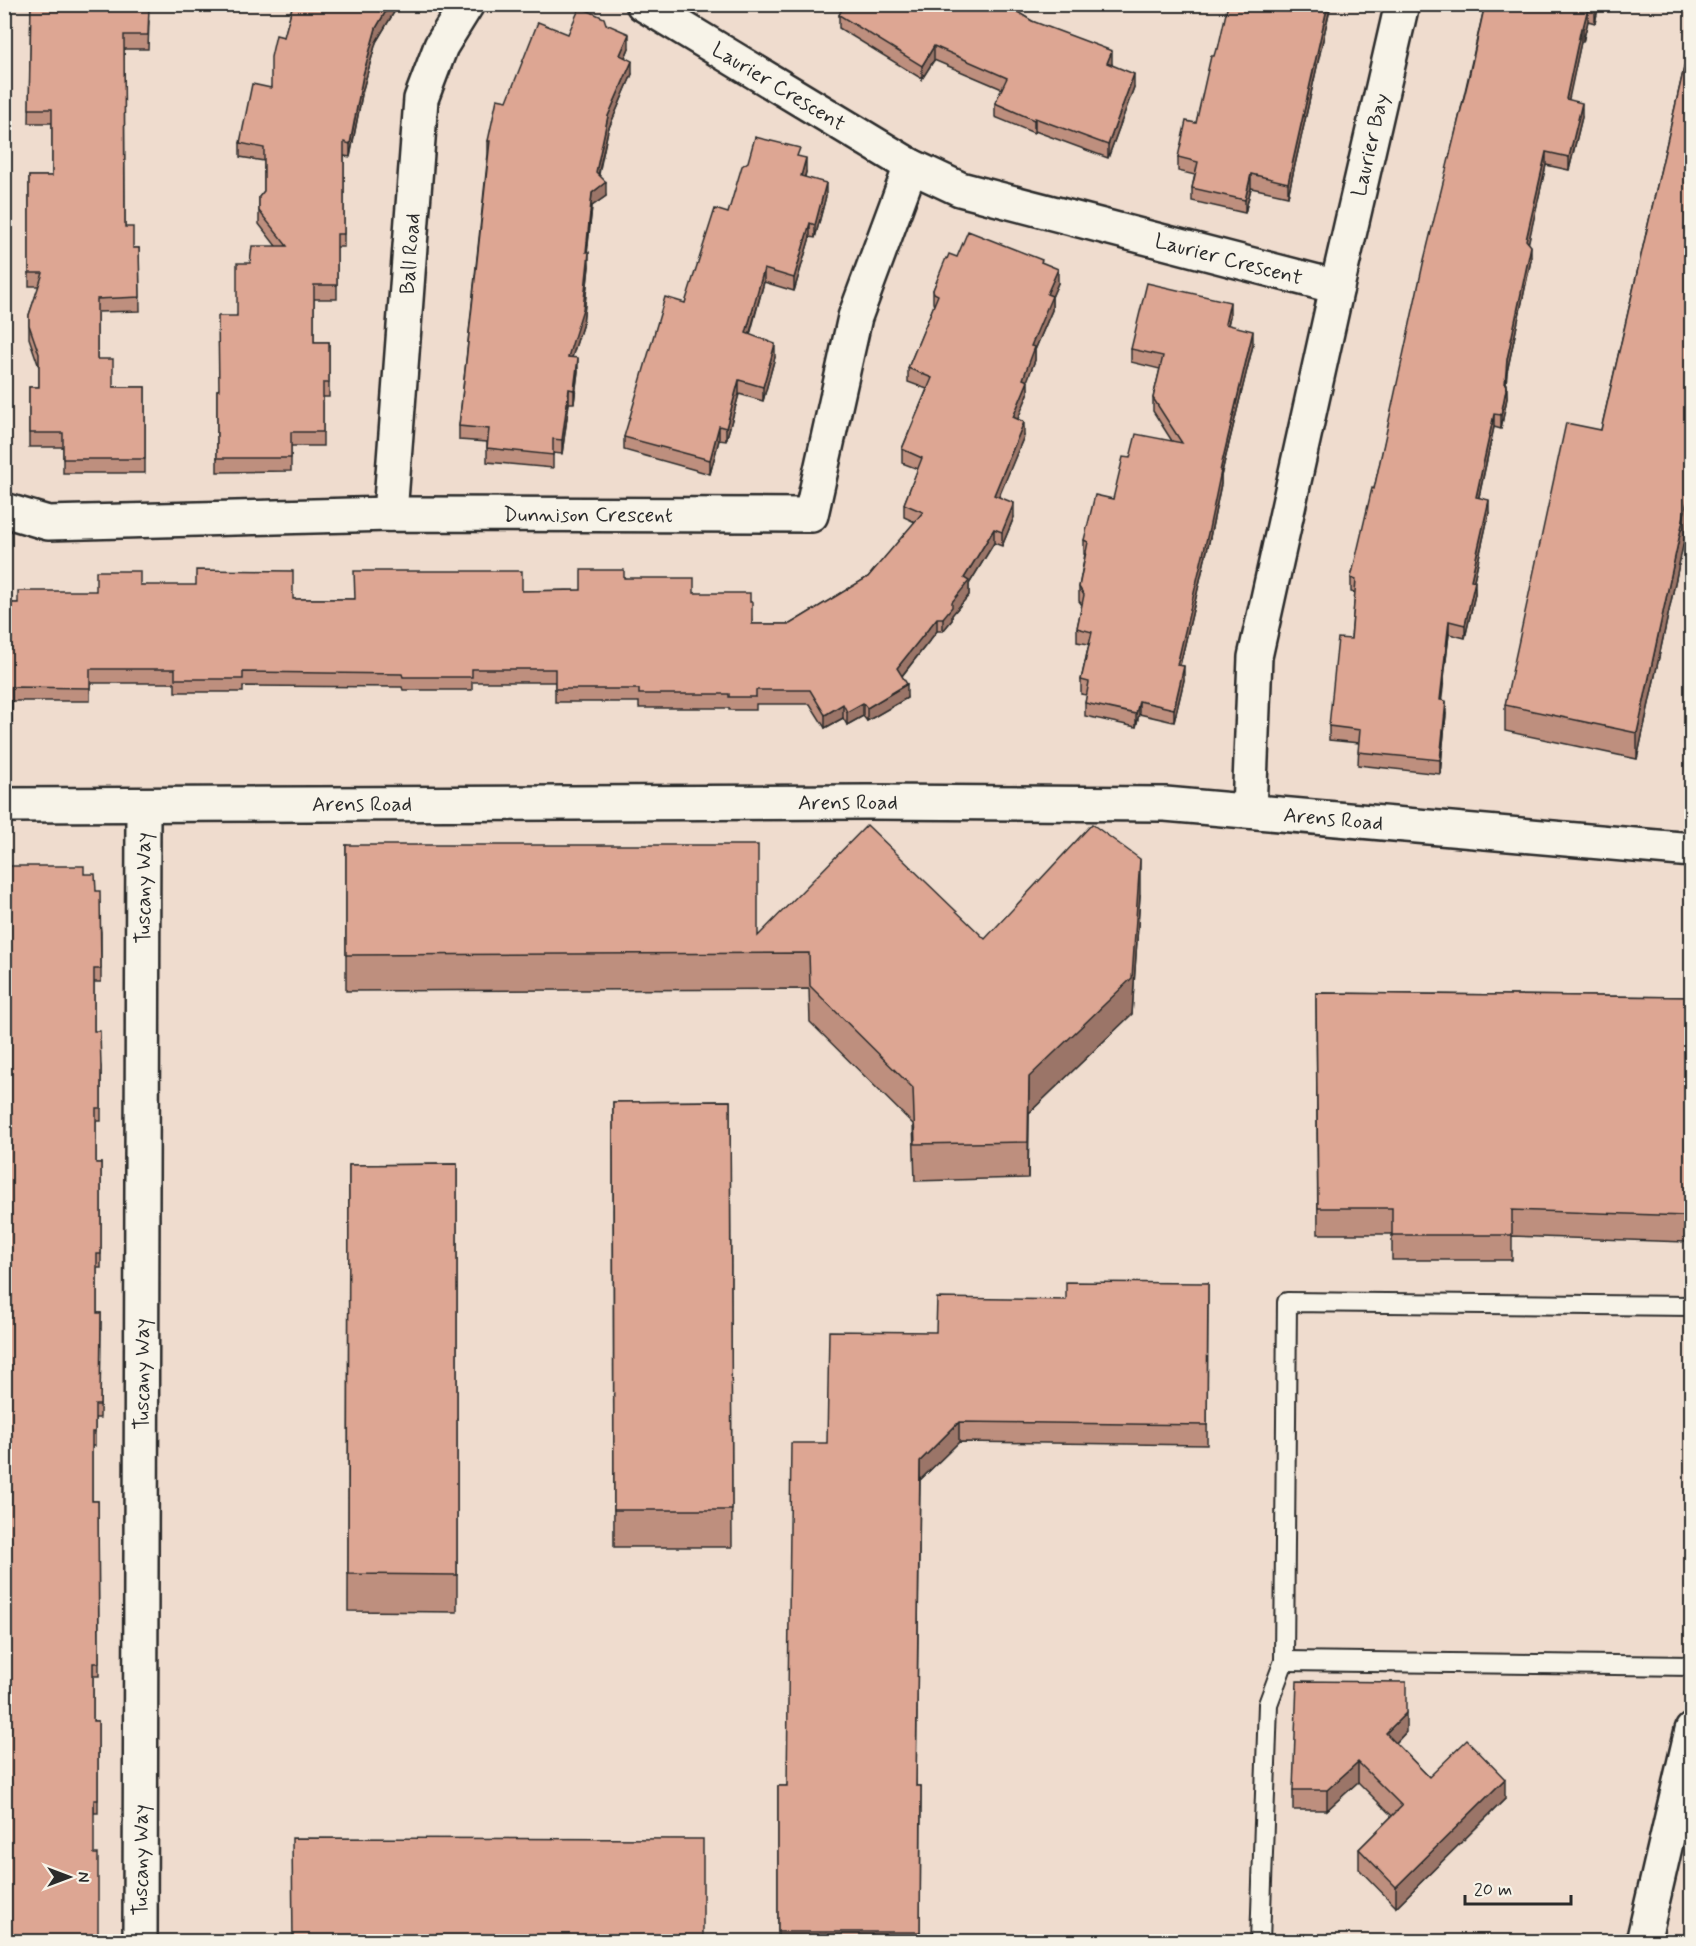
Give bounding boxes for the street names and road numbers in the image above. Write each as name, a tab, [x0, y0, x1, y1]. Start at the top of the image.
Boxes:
street label: Laurier Crescent	[706, 36, 851, 138]
street label: Laurier Bay	[1345, 90, 1396, 199]
street label: Ball Road	[393, 212, 427, 295]
street label: Laurier Crescent	[1152, 227, 1305, 292]
street label: Dunnison Crescent	[503, 501, 673, 530]
street label: Arens Road	[798, 789, 898, 817]
street label: Arens Road	[312, 791, 412, 819]
street label: Arens Road	[1282, 801, 1384, 838]
street label: Tuscany Way	[130, 832, 158, 944]
street label: Tuscany Way	[128, 1318, 157, 1430]
street label: Tuscany Way	[127, 1804, 155, 1916]

